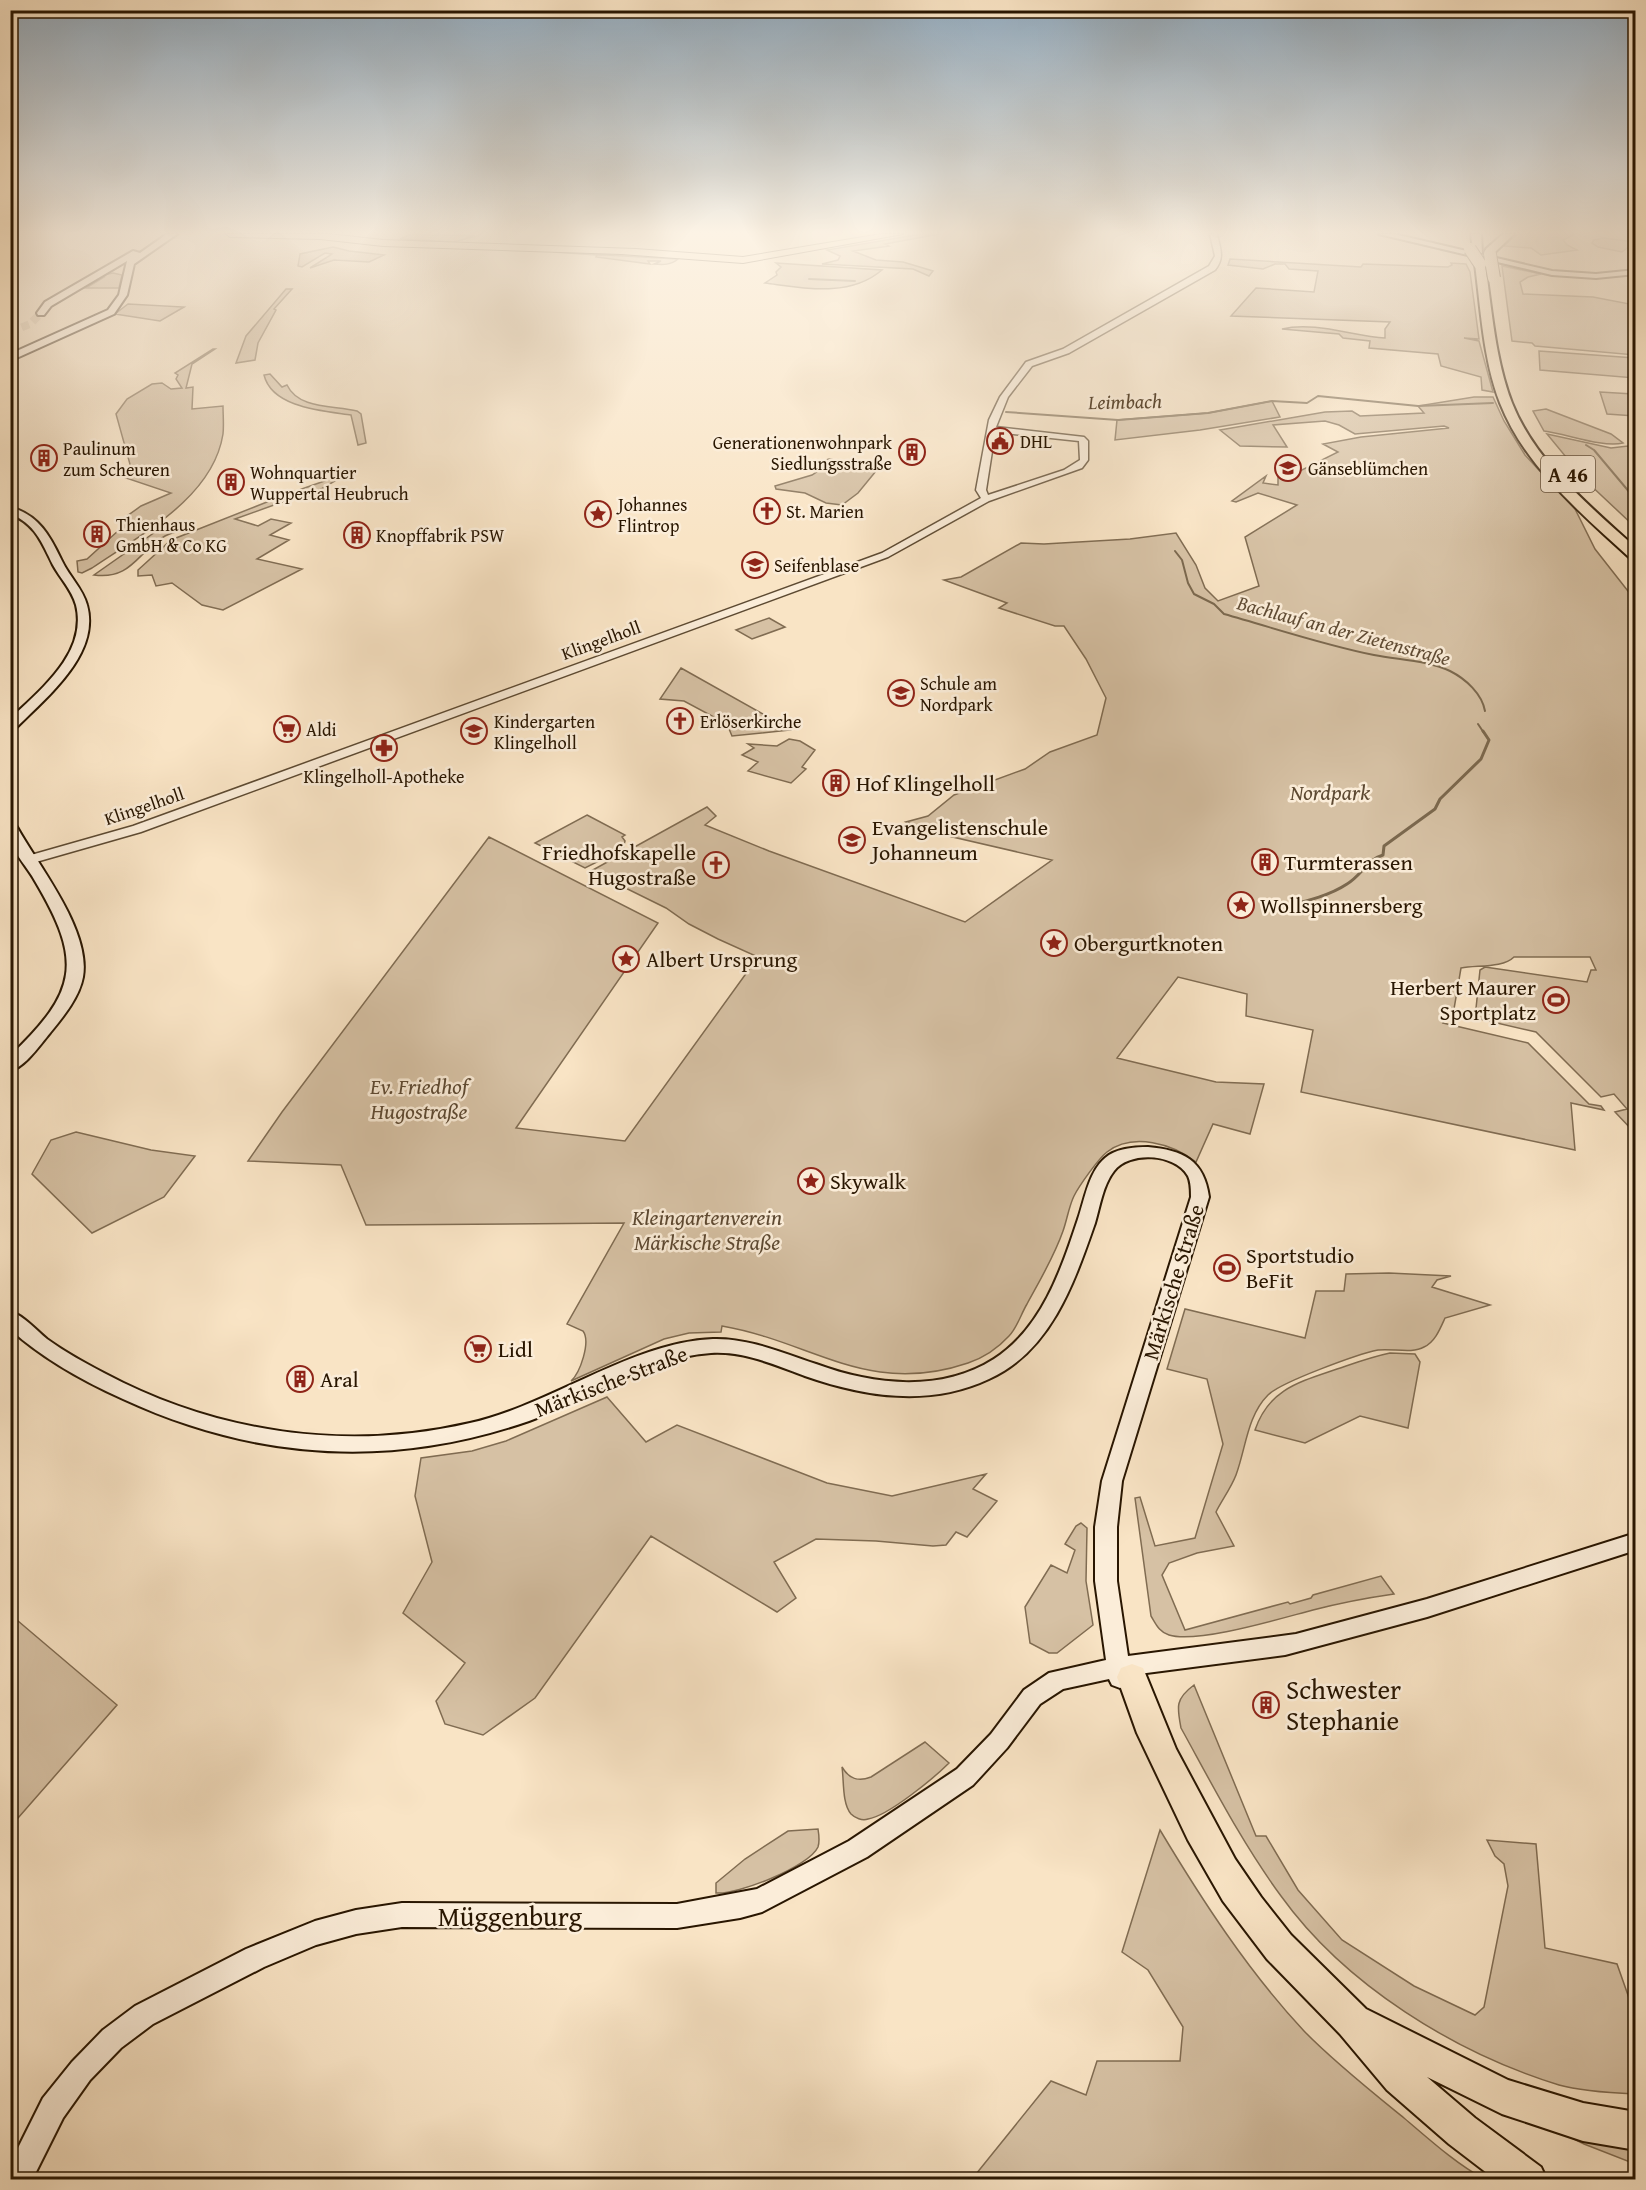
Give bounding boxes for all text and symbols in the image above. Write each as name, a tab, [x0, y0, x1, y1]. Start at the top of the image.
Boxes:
water label: Leimbach	[1087, 386, 1162, 416]
public building icon: DHL	[985, 426, 1015, 456]
place label: DHL	[1020, 428, 1052, 455]
place label: Generationenwohnpark Siedlungsstraße	[713, 429, 893, 477]
place label: Paulinum zum Scheuren	[63, 435, 170, 483]
building icon: Generationenwohnpark Siedlungsstraße	[897, 437, 927, 467]
building icon: Paulinum zum Scheuren	[29, 443, 59, 473]
school or university icon: Gänseblümchen	[1273, 453, 1303, 483]
place label: Gänseblümchen	[1308, 455, 1428, 482]
road number: A 46	[1541, 456, 1595, 492]
place label: Wohnquartier Wuppertal Heubruch	[250, 459, 409, 507]
building icon: Wohnquartier Wuppertal Heubruch	[216, 467, 246, 497]
place label: Johannes Flintrop	[616, 491, 687, 539]
church icon: St. Marien	[752, 496, 782, 526]
place label: St. Marien	[786, 498, 864, 525]
place icon: Johannes Flintrop	[583, 499, 613, 529]
place label: Thienhaus GmbH & Co KG	[116, 511, 227, 559]
building icon: Thienhaus GmbH & Co KG	[82, 519, 112, 549]
building icon: Knopffabrik PSW	[342, 520, 372, 550]
place label: Knopffabrik PSW	[376, 522, 505, 549]
school or university icon: Seifenblase	[740, 550, 770, 580]
place label: Seifenblase	[774, 552, 859, 579]
water label: Bachlauf an der Zietenstraße	[1233, 587, 1454, 672]
street label: Klingelholl	[558, 613, 644, 667]
place label: Schule am Nordpark	[920, 670, 997, 718]
school or university icon: Schule am Nordpark	[886, 678, 916, 708]
church icon: Erlöserkirche	[665, 706, 695, 736]
place label: Kindergarten Klingelholl	[494, 708, 595, 756]
place label: Erlöserkirche	[700, 708, 801, 735]
supermarket icon: Aldi	[272, 714, 302, 744]
place label: Aldi	[306, 716, 337, 743]
school or university icon: Kindergarten Klingelholl	[459, 716, 489, 746]
pharmacy icon: Klingelholl-Apotheke	[369, 733, 399, 763]
place label: Klingelholl-Apotheke	[304, 763, 464, 790]
place label: Hof Klingelholl	[856, 767, 995, 799]
building icon: Hof Klingelholl	[821, 768, 851, 798]
park label: Nordpark	[1289, 776, 1371, 808]
street label: Klingelholl	[100, 780, 188, 832]
place label: Evangelistenschule Johanneum	[869, 811, 1048, 868]
school or university icon: Evangelistenschule Johanneum	[837, 825, 867, 855]
place label: Friedhofskapelle Hugostraße	[542, 836, 696, 893]
place label: Turmterassen	[1284, 846, 1413, 878]
building icon: Turmterassen	[1250, 847, 1280, 877]
church icon: Friedhofskapelle Hugostraße	[701, 850, 731, 880]
place label: Wollspinnersberg	[1260, 889, 1423, 921]
place icon: Wollspinnersberg	[1226, 890, 1256, 920]
place label: Obergurtknoten	[1074, 927, 1224, 959]
place icon: Obergurtknoten	[1039, 928, 1069, 958]
place label: Albert Ursprung	[646, 943, 797, 975]
place icon: Albert Ursprung	[611, 944, 641, 974]
place label: Herbert Maurer Sportplatz	[1390, 971, 1536, 1028]
sports icon: Herbert Maurer Sportplatz	[1541, 985, 1571, 1015]
park label: Ev. Friedhof Hugostraße	[369, 1070, 473, 1127]
place label: Skywalk	[830, 1165, 907, 1197]
place icon: Skywalk	[796, 1166, 826, 1196]
street label: Märkische Straße	[1134, 1200, 1212, 1364]
park label: Kleingartenverein Märkische Straße	[631, 1201, 782, 1258]
place label: Sportstudio BeFit	[1246, 1239, 1354, 1296]
sports icon: Sportstudio BeFit	[1212, 1253, 1242, 1283]
place label: Lidl	[498, 1333, 533, 1365]
supermarket icon: Lidl	[463, 1334, 493, 1364]
street label: Märkische Straße	[530, 1337, 692, 1425]
place label: Aral	[320, 1363, 359, 1395]
building icon: Aral	[285, 1364, 315, 1394]
place label: Schwester Stephanie	[1286, 1669, 1401, 1740]
building icon: Schwester Stephanie	[1251, 1690, 1281, 1720]
street label: Müggenburg	[438, 1896, 583, 1936]

